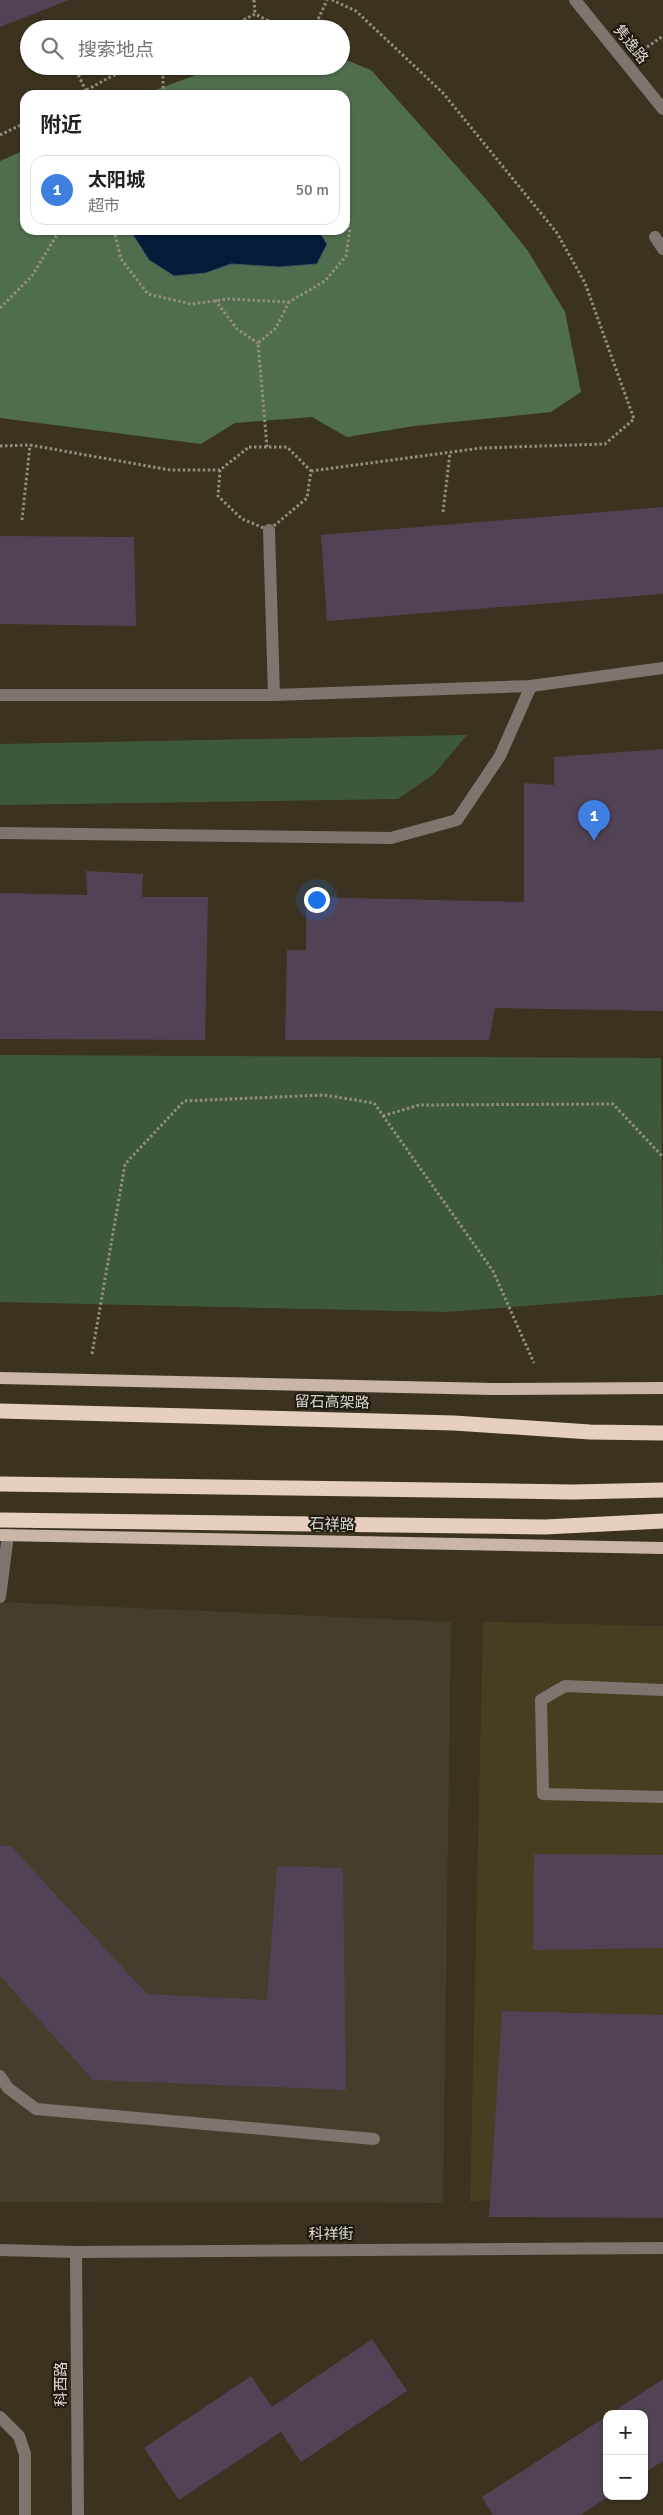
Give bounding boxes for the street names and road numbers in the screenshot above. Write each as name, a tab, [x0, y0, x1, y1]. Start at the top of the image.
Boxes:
street label: 隽逸路	[610, 21, 652, 67]
street label: 留石高架路	[294, 1392, 370, 1412]
street label: 石祥路	[309, 1515, 355, 1533]
street label: 科祥街	[308, 2225, 354, 2243]
street label: 科西路	[52, 2361, 70, 2407]

